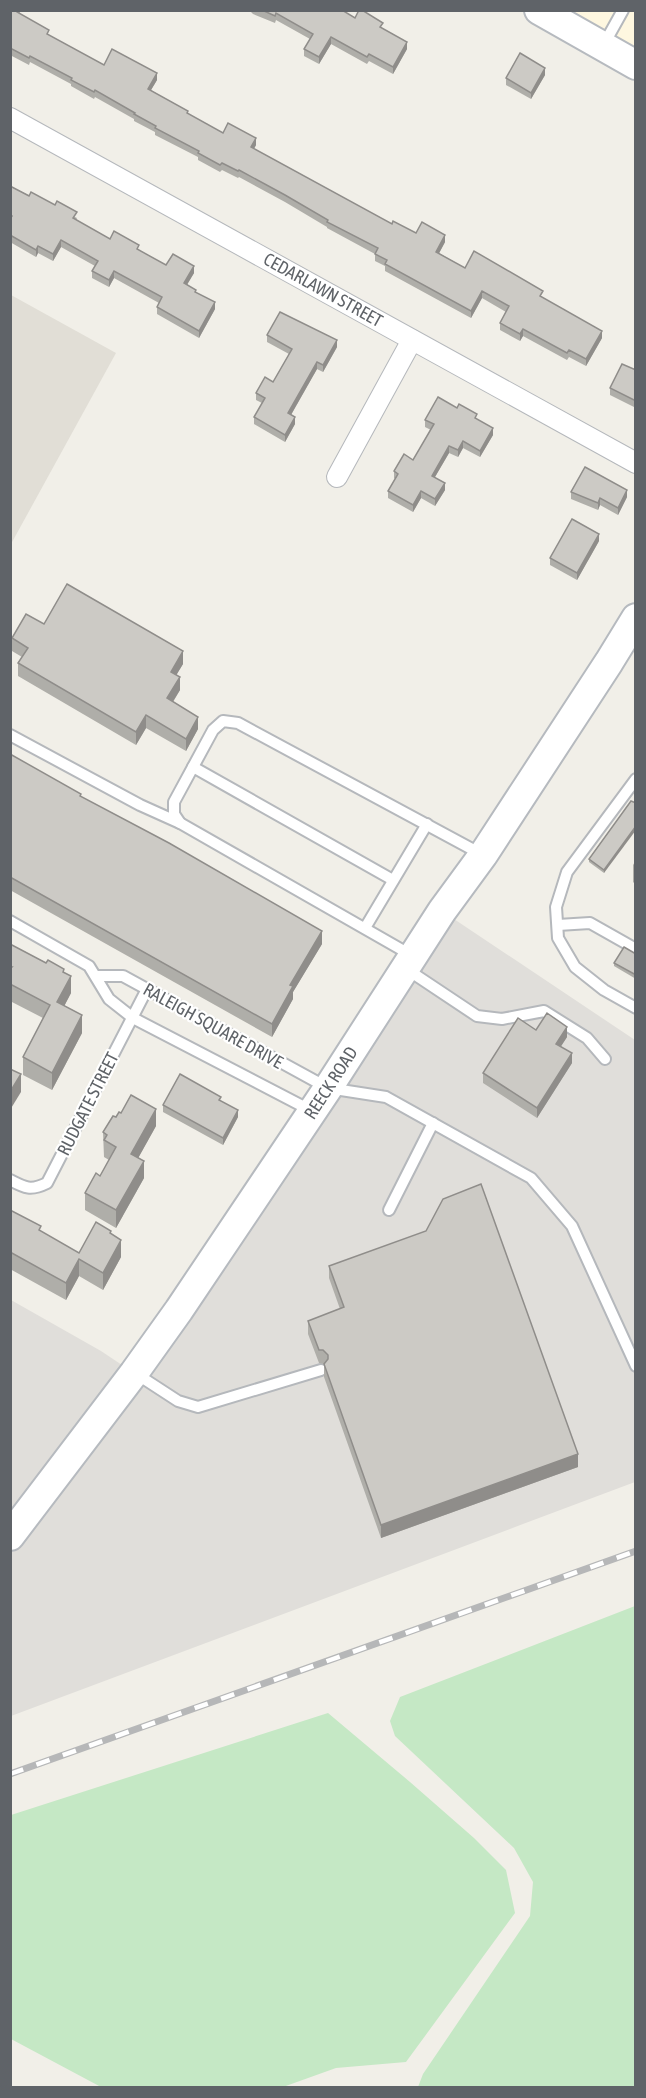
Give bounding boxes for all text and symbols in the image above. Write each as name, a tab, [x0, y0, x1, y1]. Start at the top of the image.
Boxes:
street label: CEDARLAWN STREET	[260, 248, 387, 331]
street label: RALEIGH SQUARE DRIVE	[140, 978, 287, 1073]
street label: REECK ROAD	[299, 1043, 362, 1123]
street label: RUDGATE STREET	[53, 1049, 123, 1159]

